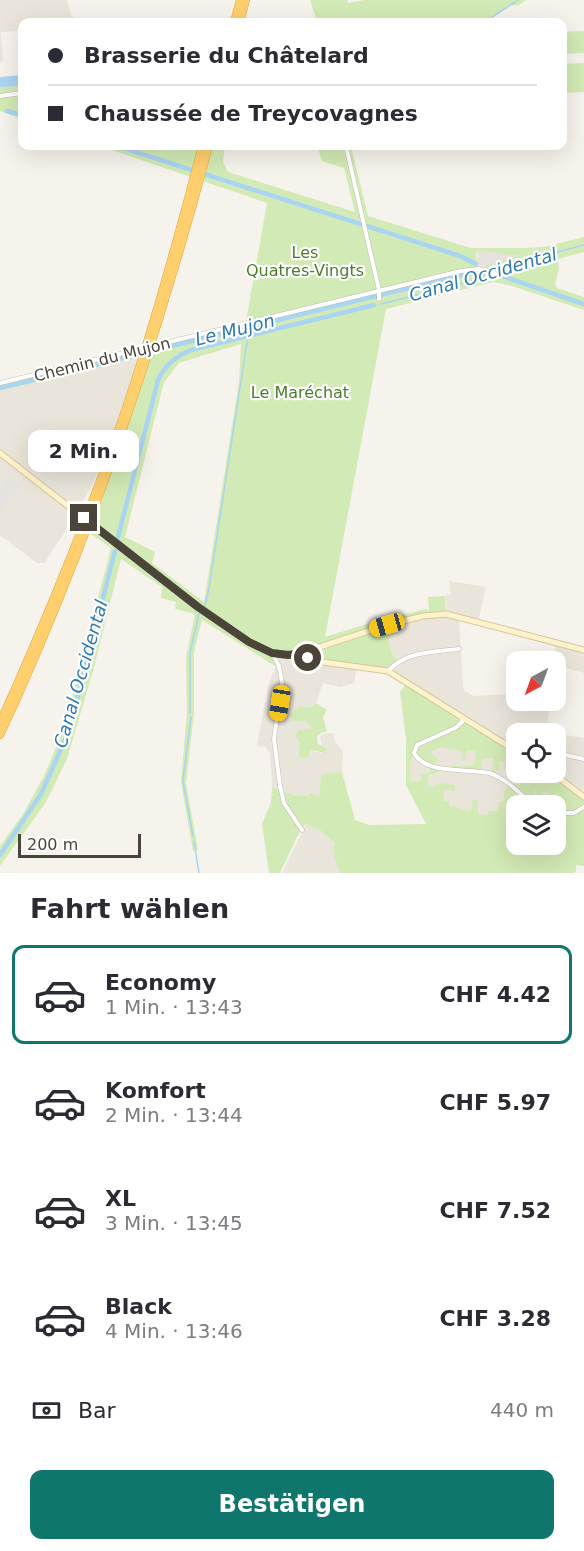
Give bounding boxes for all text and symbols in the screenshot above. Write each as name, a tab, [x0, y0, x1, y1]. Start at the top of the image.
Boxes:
text: Brasserie du Châtelard	[84, 43, 369, 68]
text: Chaussée de Treycovagnes	[84, 101, 418, 126]
park label: Les Quatres-Vingts	[246, 243, 364, 280]
water label: Canal Occidental	[407, 243, 559, 306]
water label: Le Mujon	[193, 310, 277, 350]
street label: Chemin du Mujon	[32, 333, 172, 386]
park label: Le Maréchat	[251, 383, 349, 402]
callout: 2 Min.	[28, 431, 140, 473]
text: 2 Min.	[49, 439, 118, 463]
route end	[70, 504, 97, 531]
water label: Canal Occidental	[49, 598, 112, 750]
car	[367, 611, 407, 639]
route start	[294, 644, 321, 671]
north arrow	[506, 651, 566, 711]
map controls	[506, 651, 566, 855]
car	[268, 684, 292, 722]
button: locate	[506, 723, 566, 783]
button: layers	[506, 795, 566, 855]
scale bar	[18, 831, 141, 858]
text: 200 m	[27, 835, 78, 854]
text: Fahrt wählen	[30, 893, 229, 924]
icon: car	[33, 968, 87, 1022]
text: Economy	[105, 970, 216, 995]
text: CHF 4.42	[439, 982, 551, 1007]
text: 1 Min. · 13:43	[105, 995, 243, 1019]
icon: car	[33, 1076, 87, 1130]
text: Komfort	[105, 1078, 206, 1103]
text: CHF 5.97	[439, 1090, 551, 1115]
text: 2 Min. · 13:44	[105, 1103, 243, 1127]
icon: car	[33, 1184, 87, 1238]
text: XL	[105, 1186, 136, 1211]
text: CHF 7.52	[439, 1198, 551, 1223]
text: 3 Min. · 13:45	[105, 1211, 243, 1235]
icon: car	[33, 1292, 87, 1346]
text: Black	[105, 1294, 172, 1319]
text: CHF 3.28	[439, 1306, 551, 1331]
text: 4 Min. · 13:46	[105, 1319, 243, 1343]
icon: cash	[30, 1394, 63, 1427]
text: Bar	[78, 1398, 116, 1423]
text: 440 m	[490, 1398, 554, 1422]
button: Bestätigen	[30, 1470, 554, 1539]

